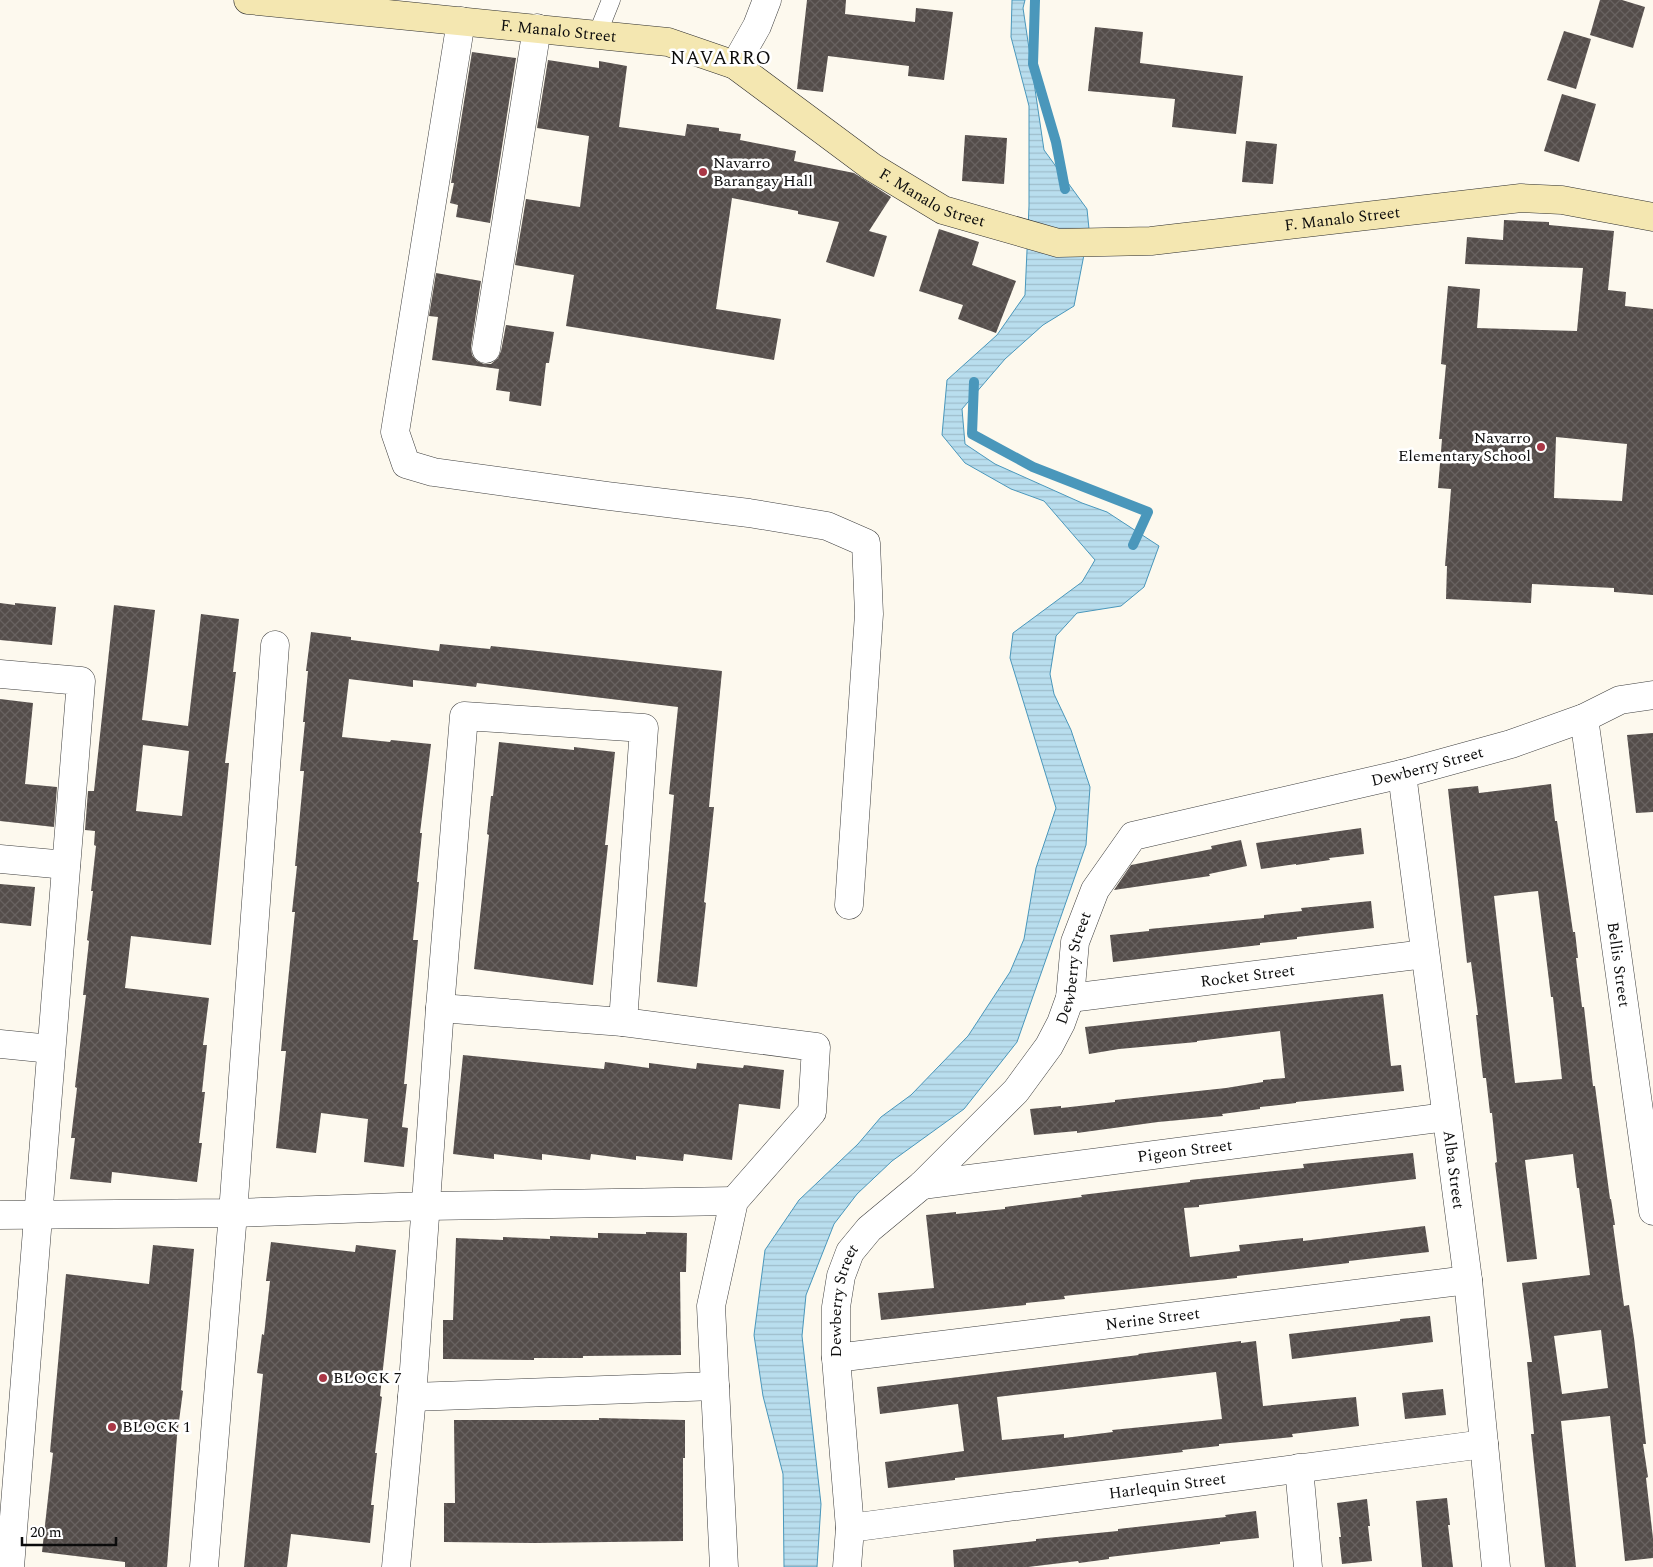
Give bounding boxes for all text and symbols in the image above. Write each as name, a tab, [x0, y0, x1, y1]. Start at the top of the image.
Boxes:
street label: F. Manalo Street	[499, 13, 618, 49]
district label: NAVARRO	[670, 44, 772, 73]
place label: Navarro Barangay Hall	[713, 151, 813, 193]
street label: F. Manalo Street	[874, 162, 988, 234]
marker: Navarro Barangay Hall	[697, 166, 709, 178]
street label: F. Manalo Street	[1283, 200, 1402, 237]
place label: Navarro Elementary School	[1398, 426, 1531, 468]
marker: Navarro Elementary School	[1535, 441, 1547, 453]
street label: Dewberry Street	[1369, 740, 1487, 793]
street label: Dewberry Street	[1049, 908, 1098, 1028]
street label: Bellis Street	[1601, 920, 1636, 1009]
street label: Rocket Street	[1199, 958, 1297, 994]
street label: Alba Street	[1437, 1129, 1471, 1211]
street label: Pigeon Street	[1136, 1133, 1234, 1169]
street label: Dewberry Street	[824, 1238, 865, 1357]
street label: Nerine Street	[1104, 1301, 1202, 1337]
place label: BLOCK 7	[333, 1366, 402, 1390]
marker: BLOCK 7	[317, 1372, 329, 1384]
place label: BLOCK 1	[122, 1415, 191, 1439]
marker: BLOCK 1	[106, 1421, 118, 1433]
street label: Harlequin Street	[1107, 1466, 1228, 1506]
scale bar	[22, 1514, 116, 1546]
text: 20 m	[30, 1521, 62, 1544]

